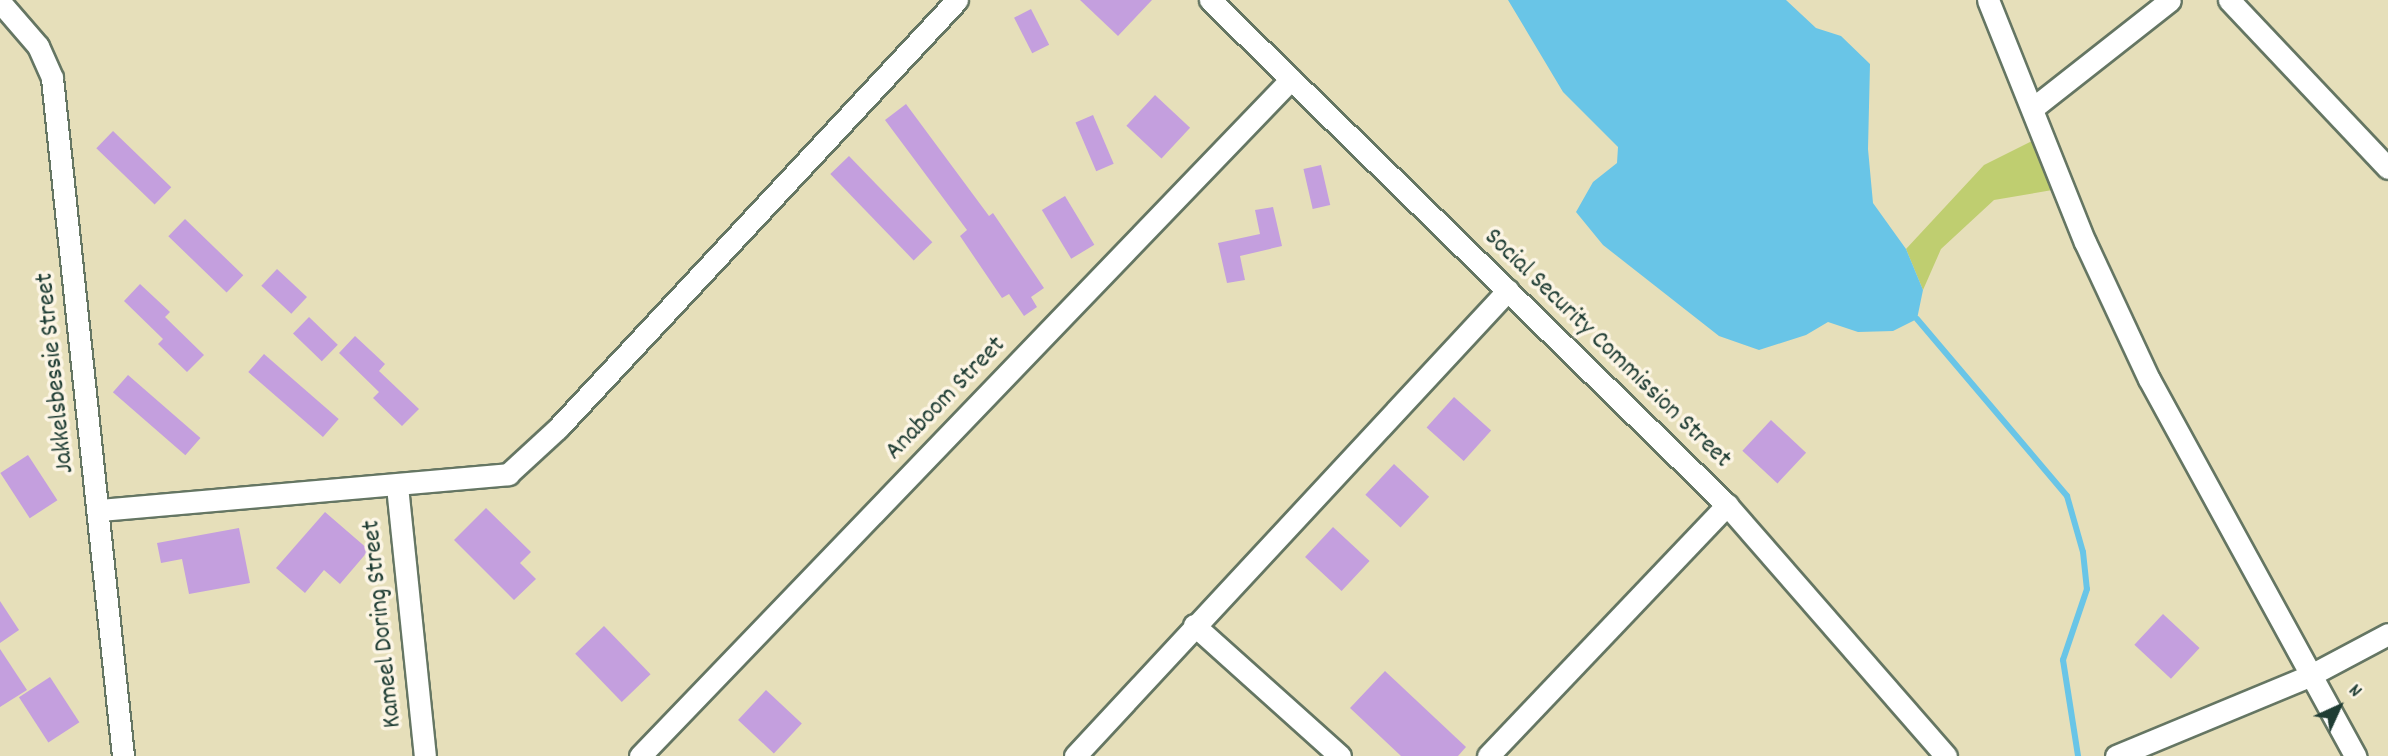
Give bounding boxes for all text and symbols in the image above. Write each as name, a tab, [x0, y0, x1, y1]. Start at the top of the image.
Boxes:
street label: Social Security Commission Street	[1477, 223, 1737, 475]
street label: Jakkelsbessie Street	[30, 271, 82, 475]
street label: Anaboom Street	[879, 331, 1013, 467]
street label: Kameel Doring Street	[357, 518, 409, 730]
north arrow	[2304, 672, 2374, 742]
text: N	[2341, 679, 2367, 705]

